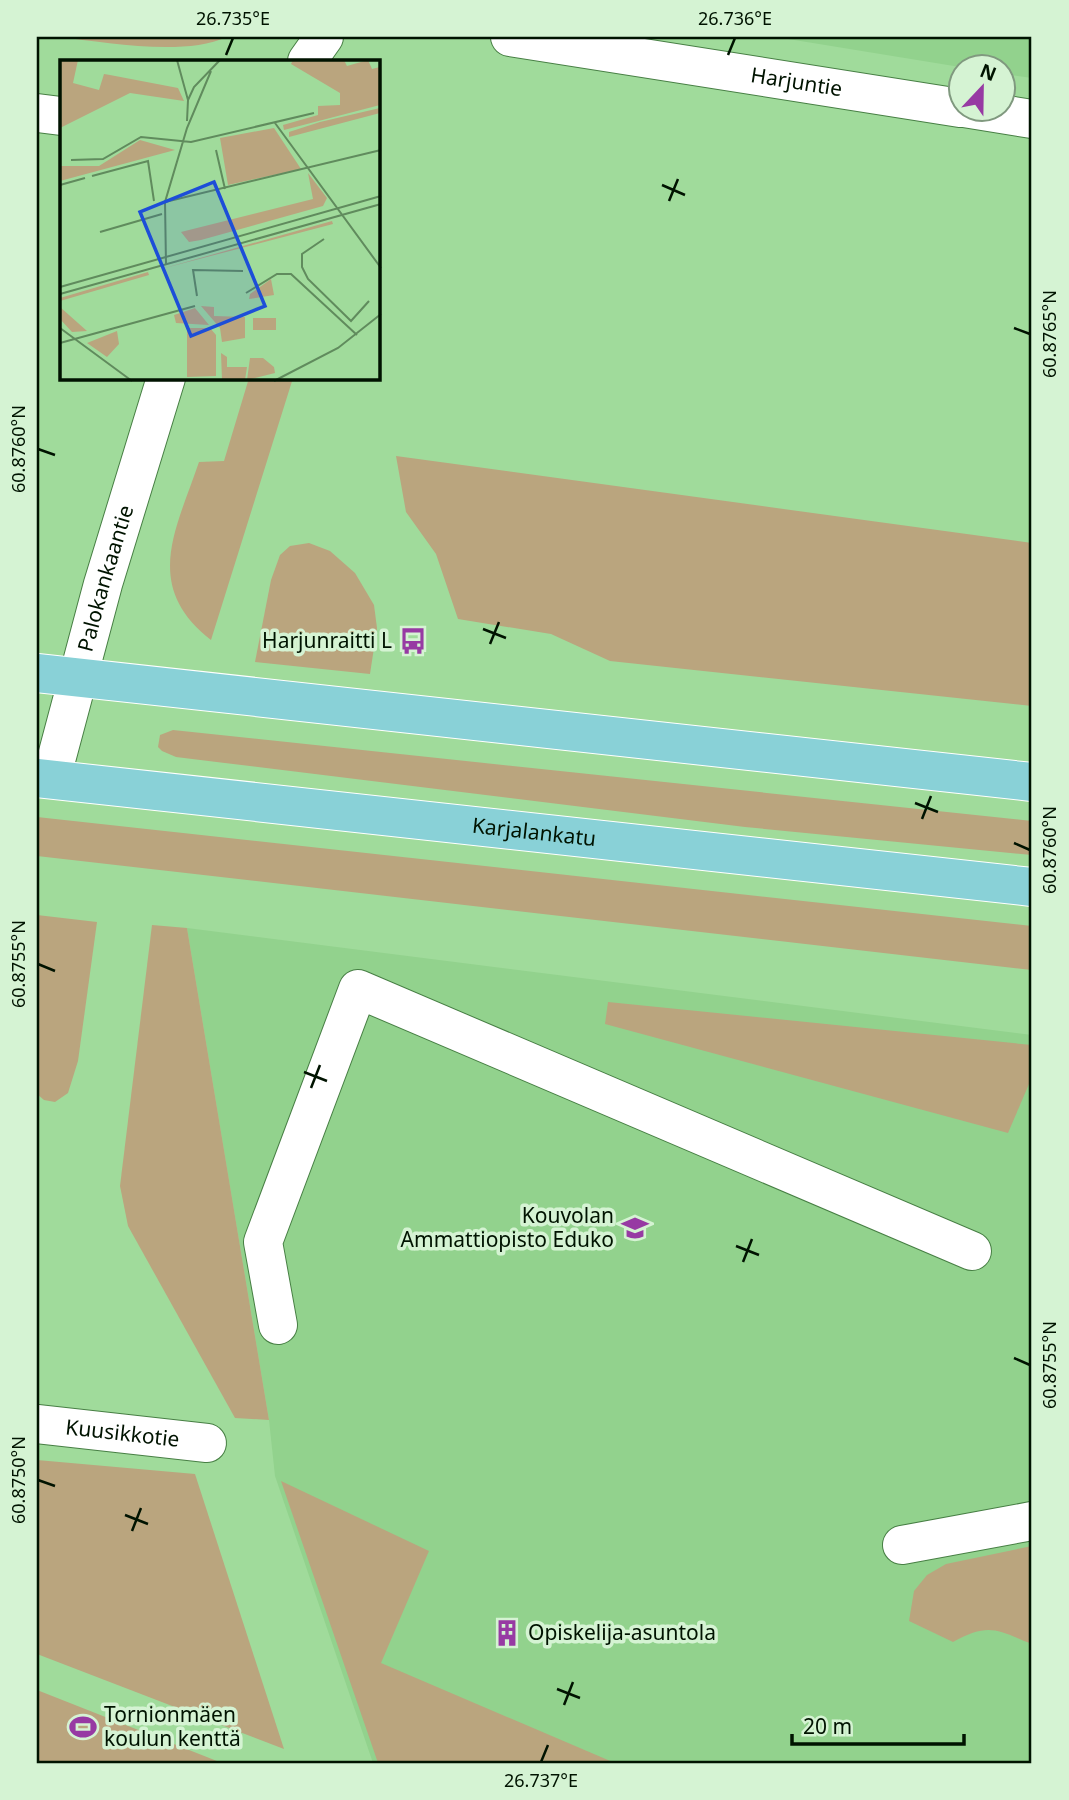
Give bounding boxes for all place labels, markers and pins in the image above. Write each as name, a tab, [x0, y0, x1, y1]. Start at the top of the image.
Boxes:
place label: Harjunraitti L	[262, 626, 392, 654]
bus stop icon: Harjunraitti L	[398, 626, 428, 656]
place label: Kouvolan Ammattiopisto Eduko	[401, 1201, 614, 1253]
school or university icon: Kouvolan Ammattiopisto Eduko	[620, 1213, 650, 1243]
building icon: Opiskelija-asuntola	[492, 1618, 522, 1648]
place label: Opiskelija-asuntola	[528, 1618, 716, 1646]
place label: Tornionmäen koulun kenttä	[104, 1700, 241, 1752]
sports icon: Tornionmäen koulun kenttä	[68, 1712, 98, 1742]

